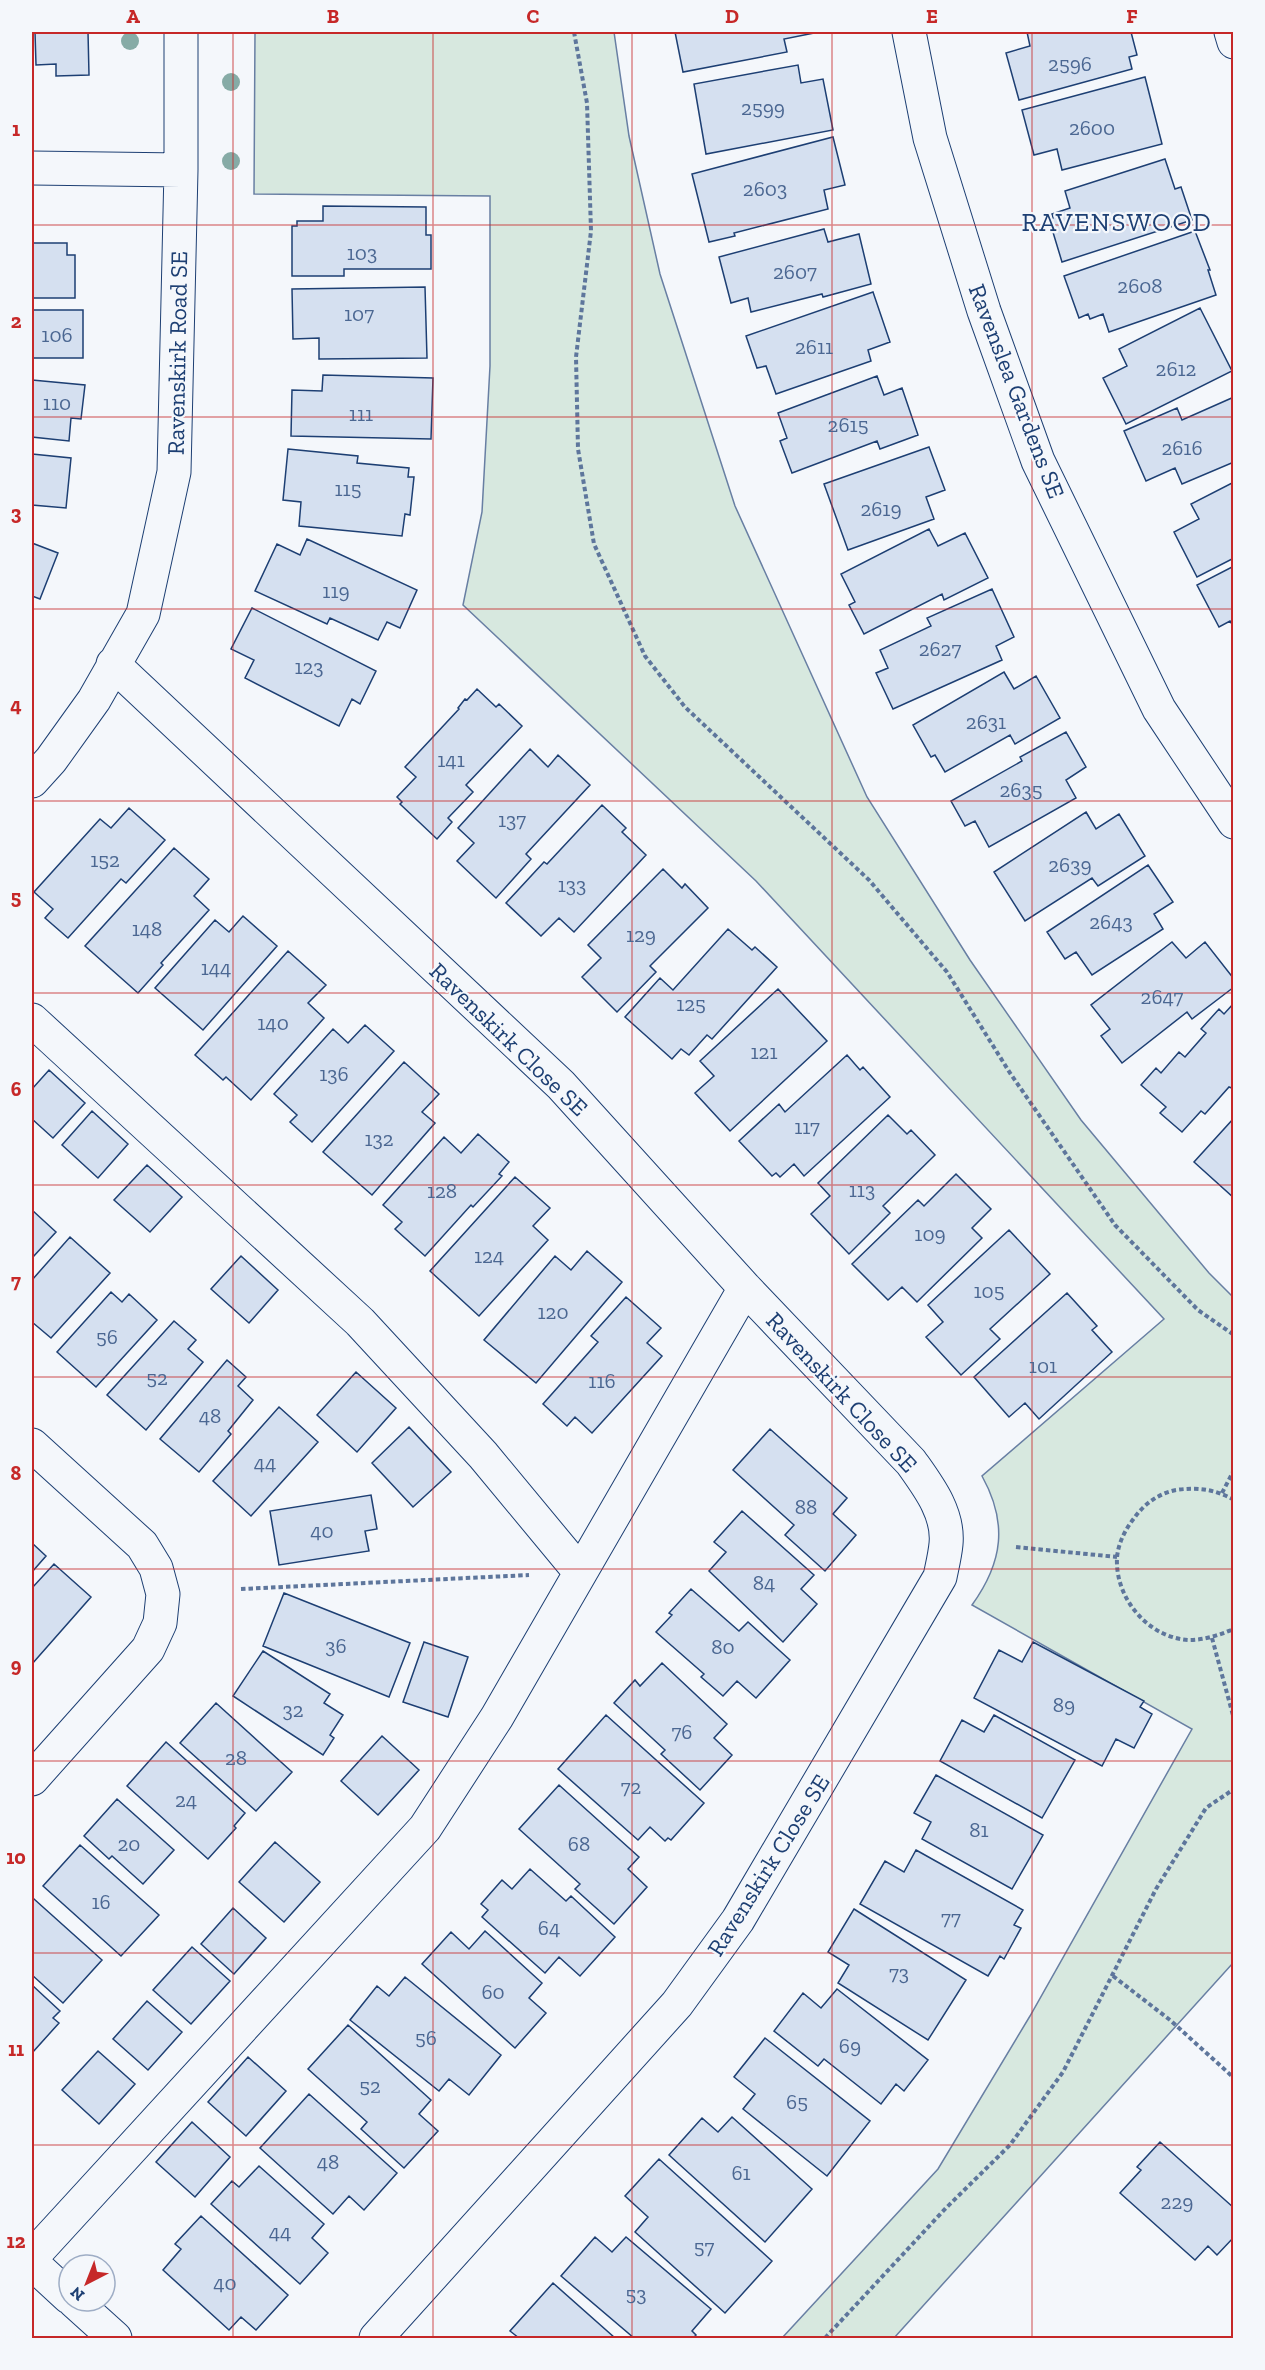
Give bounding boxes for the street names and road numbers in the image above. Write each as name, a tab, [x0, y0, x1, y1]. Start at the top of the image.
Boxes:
street label: Ravenskirk Road SE	[161, 251, 193, 455]
street label: Ravenslea Gardens SE	[963, 280, 1071, 502]
street label: Ravenskirk Close SE	[424, 956, 594, 1122]
street label: Ravenskirk Close SE	[760, 1306, 924, 1478]
street label: Ravenskirk Close SE	[700, 1769, 836, 1961]

